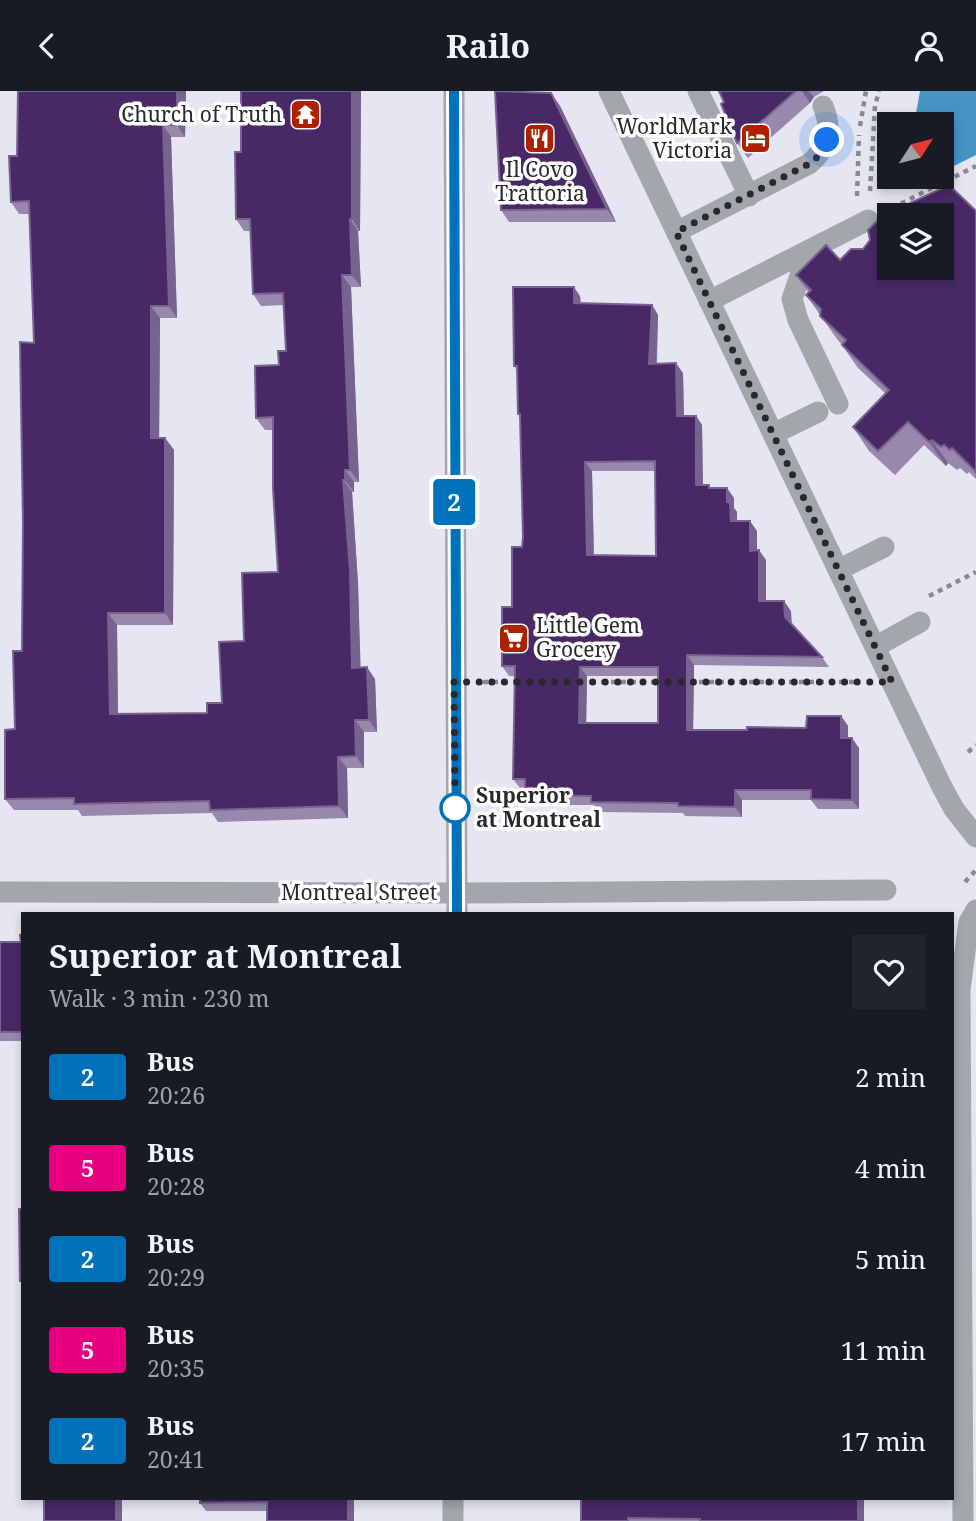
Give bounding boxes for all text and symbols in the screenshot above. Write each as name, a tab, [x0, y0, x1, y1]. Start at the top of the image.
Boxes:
text: Railo	[446, 24, 530, 67]
icon: back	[28, 27, 66, 65]
icon: person	[910, 27, 948, 65]
temple icon: Church of Truth	[288, 98, 322, 132]
place label: Church of Truth	[121, 100, 282, 128]
place label: WorldMark Victoria	[616, 112, 733, 164]
north arrow	[877, 112, 954, 189]
map controls	[877, 112, 954, 280]
restaurant icon: Il Covo Trattoria	[523, 121, 557, 155]
hotel icon: WorldMark Victoria	[738, 122, 772, 156]
your location	[809, 122, 844, 157]
place label: Il Covo Trattoria	[495, 155, 585, 207]
button: layers	[877, 203, 954, 280]
line badge: 2	[431, 479, 477, 525]
text: 2	[447, 485, 461, 518]
place label: Little Gem Grocery	[536, 611, 640, 663]
supermarket icon: Little Gem Grocery	[496, 621, 530, 655]
place label: Superior at Montreal	[476, 781, 602, 833]
marker: Superior at Montreal	[440, 793, 470, 823]
street label: Montreal Street	[281, 878, 437, 906]
text: Superior at Montreal	[49, 933, 402, 978]
button: heart	[852, 935, 926, 1009]
text: Walk · 3 min · 230 m	[49, 982, 269, 1014]
text: Bus	[147, 1043, 194, 1079]
text: 2 min	[855, 1059, 926, 1095]
text: 2	[81, 1060, 94, 1093]
text: 20:26	[147, 1079, 205, 1111]
text: Bus	[147, 1134, 194, 1170]
text: 4 min	[855, 1150, 926, 1186]
text: 5	[81, 1151, 94, 1184]
text: 20:28	[147, 1170, 205, 1202]
text: Bus	[147, 1225, 194, 1261]
text: 5 min	[855, 1241, 926, 1277]
text: 2	[81, 1242, 94, 1275]
text: 20:29	[147, 1261, 205, 1293]
text: Bus	[147, 1316, 194, 1352]
text: 11 min	[841, 1332, 926, 1368]
text: 5	[81, 1333, 94, 1366]
text: 20:35	[147, 1352, 205, 1384]
text: Bus	[147, 1407, 194, 1443]
text: 17 min	[841, 1423, 926, 1459]
text: 2	[81, 1424, 94, 1457]
text: 20:41	[147, 1443, 205, 1475]

